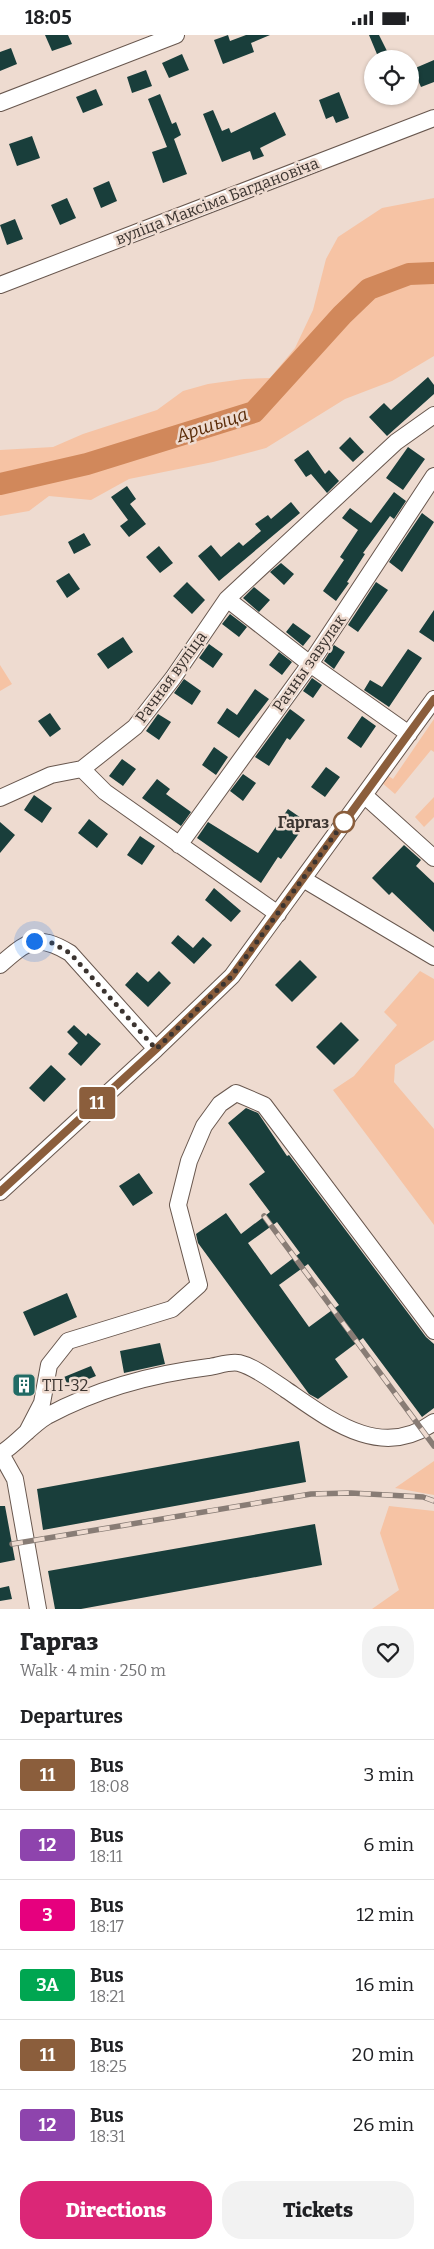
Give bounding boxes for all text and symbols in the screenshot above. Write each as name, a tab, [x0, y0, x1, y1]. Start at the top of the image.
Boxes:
text: 18:05	[25, 6, 72, 29]
map controls	[364, 50, 419, 105]
button: locate	[364, 50, 419, 105]
street label: вуліца Максіма Багдановіча	[113, 153, 322, 249]
water label: Аршыца	[172, 403, 251, 447]
street label: Рачны завулак	[268, 610, 350, 715]
street label: Рачная вуліца	[131, 627, 211, 726]
marker: Гаргаз	[333, 811, 355, 833]
place label: Гаргаз	[278, 813, 329, 832]
your location	[22, 929, 47, 954]
line badge: 11	[74, 1087, 120, 1119]
text: 11	[89, 1092, 105, 1114]
building icon: ТП-32	[11, 1372, 37, 1398]
place label: ТП-32	[42, 1376, 88, 1395]
button: heart	[362, 1626, 414, 1678]
text: Гаргаз	[20, 1628, 98, 1656]
text: Walk · 4 min · 250 m	[20, 1661, 166, 1680]
text: Departures	[20, 1705, 123, 1728]
text: Bus	[90, 1754, 124, 1777]
text: 3 min	[364, 1763, 414, 1786]
text: 11	[40, 1764, 55, 1786]
text: 18:08	[90, 1777, 129, 1796]
text: Bus	[90, 1824, 124, 1847]
text: 6 min	[363, 1833, 414, 1856]
text: 12	[39, 1834, 56, 1856]
text: 18:11	[90, 1847, 122, 1866]
text: Bus	[90, 1894, 124, 1917]
text: 12 min	[356, 1903, 414, 1926]
text: 3	[42, 1904, 53, 1926]
text: 18:17	[90, 1917, 124, 1936]
text: Bus	[90, 1964, 124, 1987]
text: 16 min	[356, 1973, 414, 1996]
text: 3А	[36, 1974, 59, 1996]
text: 18:21	[90, 1987, 125, 2006]
text: Bus	[90, 2034, 124, 2057]
text: 20 min	[352, 2043, 414, 2066]
text: 11	[40, 2044, 55, 2066]
text: 18:25	[90, 2057, 127, 2076]
text: Bus	[90, 2104, 124, 2127]
text: 26 min	[353, 2113, 414, 2136]
text: 12	[39, 2114, 56, 2136]
text: 18:31	[90, 2127, 125, 2146]
button: Directions	[20, 2181, 212, 2239]
button: Tickets	[222, 2181, 414, 2239]

